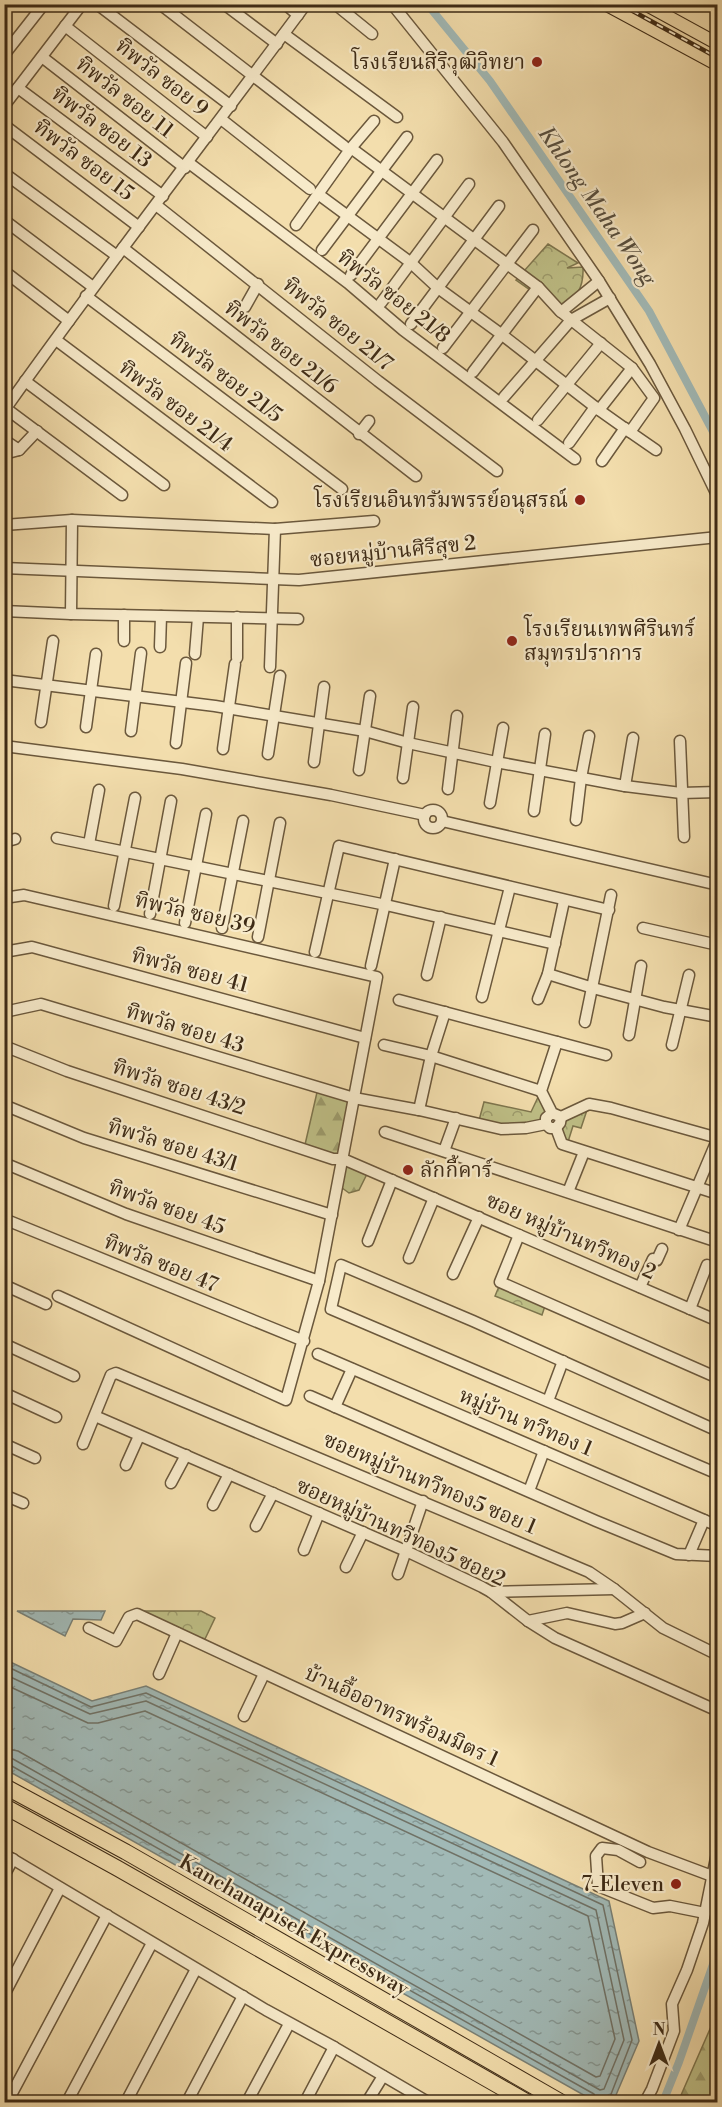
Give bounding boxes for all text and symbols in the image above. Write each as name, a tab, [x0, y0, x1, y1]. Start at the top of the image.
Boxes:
street label: ทิพวัล ซอย 9	[110, 33, 213, 122]
place label: โรงเรียนสิริวุฒิวิทยา	[350, 47, 525, 76]
street label: ทิพวัล ซอย 11	[70, 51, 179, 144]
marker: โรงเรียนสิริวุฒิวิทยา	[530, 55, 544, 69]
street label: ทิพวัล ซอย 13	[46, 82, 157, 174]
street label: ทิพวัล ซอย 15	[28, 115, 139, 207]
water label: Khlong Maha Wong	[532, 121, 663, 292]
street label: ทิพวัล ซอย 21/8	[332, 245, 455, 349]
street label: ทิพวัล ซอย 21/7	[277, 272, 398, 377]
street label: ทิพวัล ซอย 21/6	[219, 296, 342, 400]
street label: ทิพวัล ซอย 21/5	[164, 327, 287, 429]
street label: ทิพวัล ซอย 21/4	[113, 355, 238, 458]
place label: โรงเรียนอินทรัมพรรย์อนุสรณ์	[313, 485, 568, 514]
marker: โรงเรียนอินทรัมพรรย์อนุสรณ์	[573, 493, 587, 507]
street label: ซอยหมู่บ้านศิรีสุข 2	[309, 530, 477, 574]
place label: โรงเรียนเทพศิรินทร์ สมุทรปราการ	[523, 614, 696, 667]
marker: โรงเรียนเทพศิรินทร์ สมุทรปราการ	[505, 634, 519, 648]
street label: ทิพวัล ซอย 39	[132, 888, 258, 940]
street label: ทิพวัล ซอย 41	[128, 943, 251, 999]
street label: ทิพวัล ซอย 43	[122, 999, 247, 1059]
street label: ทิพวัล ซอย 43/2	[109, 1054, 249, 1122]
street label: ทิพวัล ซอย 43/1	[104, 1114, 241, 1178]
place label: ลักกี้คาร์	[420, 1154, 493, 1184]
marker: ลักกี้คาร์	[401, 1163, 415, 1177]
street label: ทิพวัล ซอย 45	[105, 1175, 229, 1241]
street label: ซอย หมู่บ้านทวีทอง 2	[482, 1188, 660, 1286]
street label: ทิพวัล ซอย 47	[100, 1229, 222, 1299]
street label: หมู่บ้าน ทวีทอง 1	[455, 1383, 596, 1463]
street label: ซอยหมู่บ้านทวีทอง5 ซอย 1	[319, 1427, 540, 1541]
street label: ซอยหมู่บ้านทวีทอง5 ซอย2	[292, 1473, 509, 1593]
street label: บ้านอื้ออาทรพร้อมมิตร 1	[300, 1657, 504, 1773]
street label: Kanchanapisek Expressway	[174, 1849, 414, 2003]
place label: 7-Eleven	[581, 1872, 664, 1898]
marker: 7-Eleven	[669, 1877, 683, 1891]
north arrow	[629, 2014, 689, 2074]
text: N	[653, 2020, 666, 2040]

